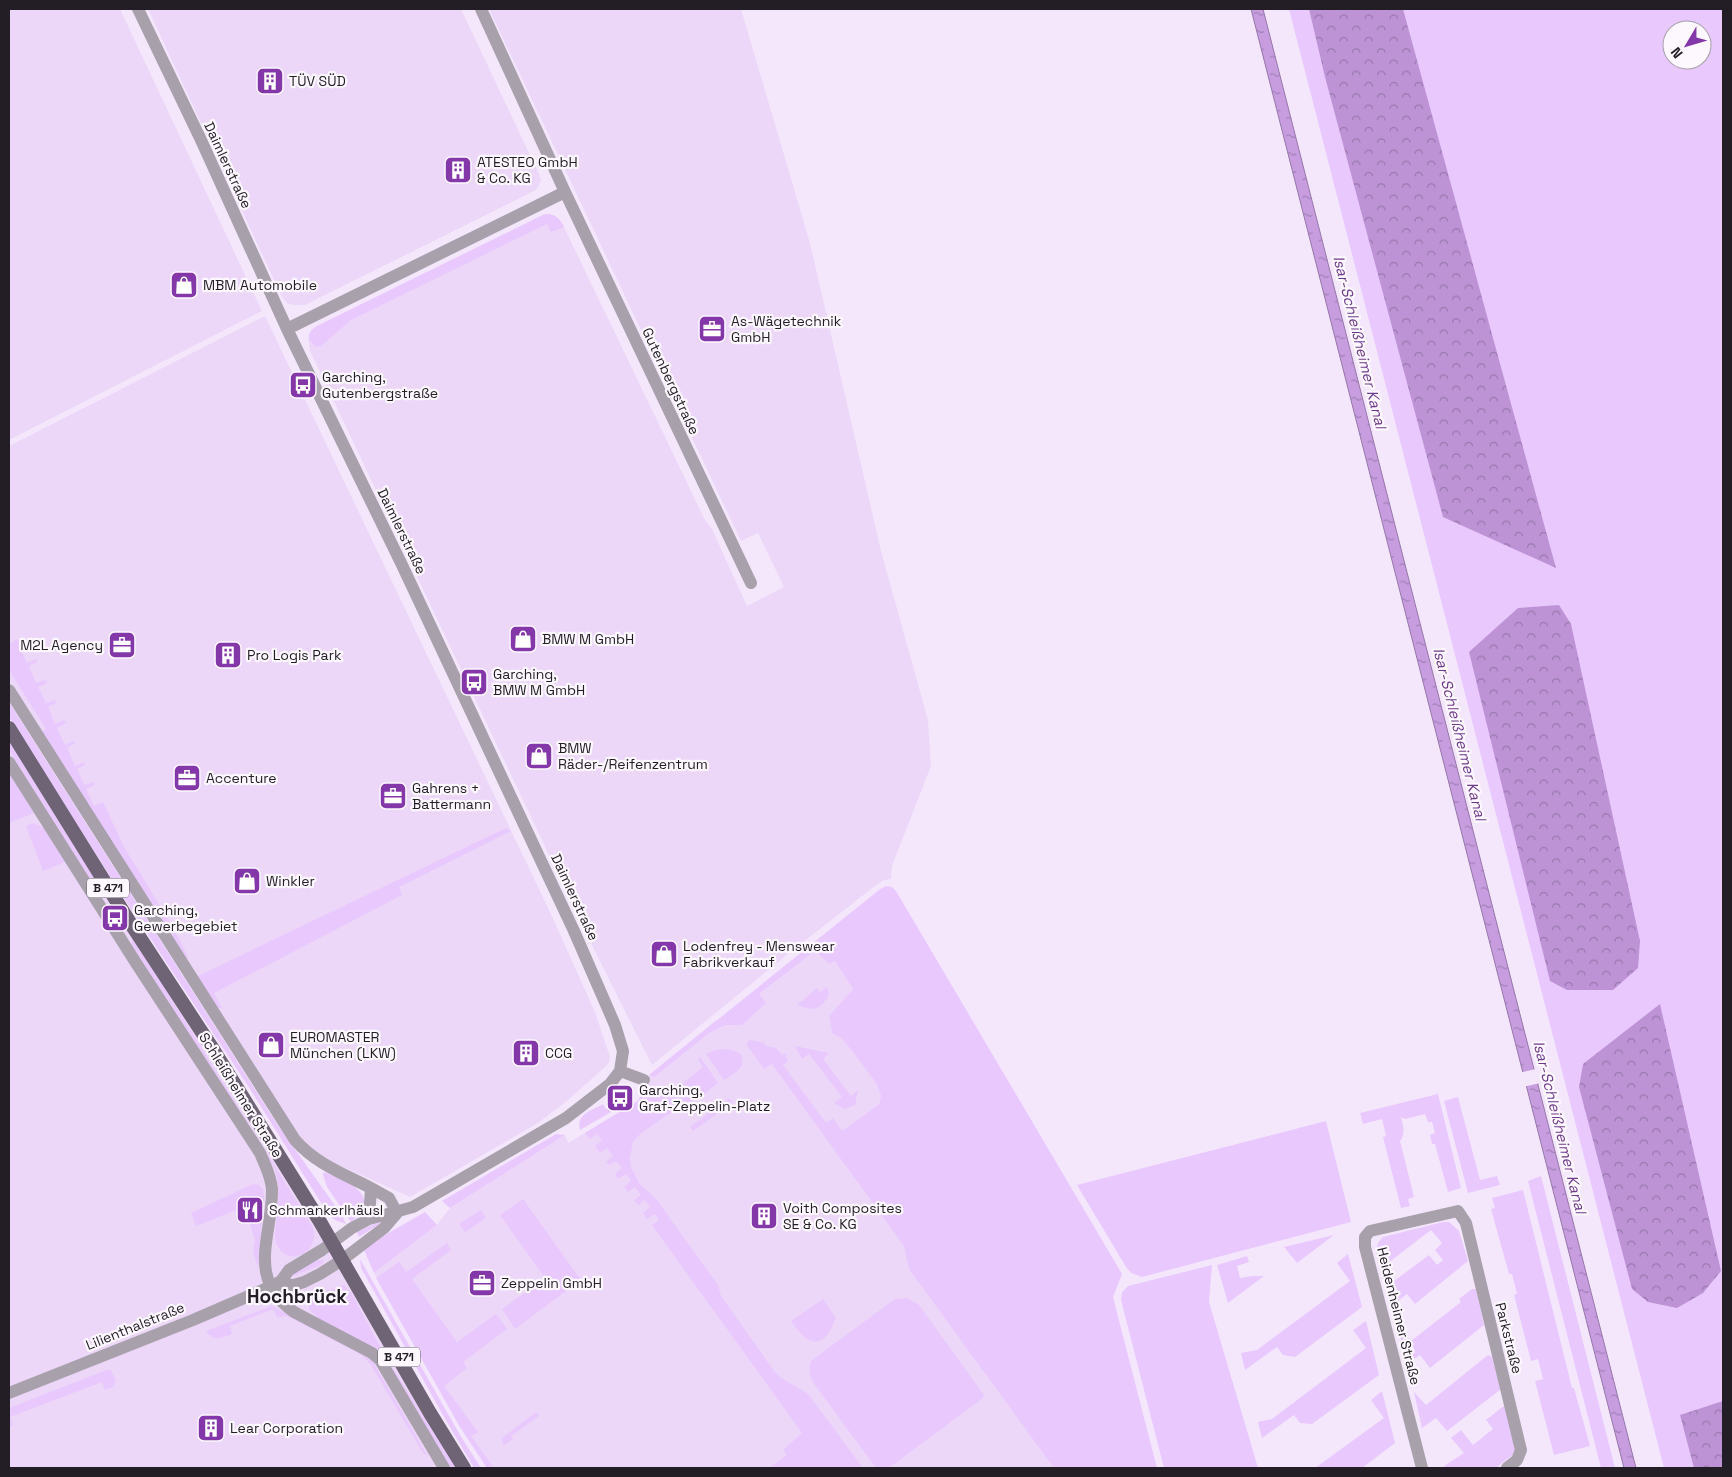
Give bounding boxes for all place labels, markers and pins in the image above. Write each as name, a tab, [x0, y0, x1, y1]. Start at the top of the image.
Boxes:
building icon: TÜV SÜD	[255, 66, 285, 96]
place label: TÜV SÜD	[289, 72, 346, 90]
place label: ATESTEO GmbH & Co. KG	[477, 153, 578, 187]
building icon: ATESTEO GmbH & Co. KG	[443, 155, 473, 185]
shop icon: MBM Automobile	[169, 270, 199, 300]
place label: MBM Automobile	[203, 276, 317, 294]
place label: As-Wägetechnik GmbH	[731, 312, 842, 346]
office icon: As-Wägetechnik GmbH	[697, 314, 727, 344]
place label: Garching, Gutenbergstraße	[322, 368, 438, 402]
bus stop icon: Garching, Gutenbergstraße	[288, 370, 318, 400]
shop icon: BMW M GmbH	[508, 624, 538, 654]
office icon: M2L Agency	[107, 630, 137, 660]
place label: BMW M GmbH	[542, 630, 634, 648]
place label: M2L Agency	[20, 636, 103, 654]
building icon: Pro Logis Park	[213, 640, 243, 670]
place label: Pro Logis Park	[247, 646, 342, 664]
place label: Garching, BMW M GmbH	[493, 665, 585, 699]
bus stop icon: Garching, BMW M GmbH	[459, 667, 489, 697]
place label: BMW Räder-/Reifenzentrum	[558, 739, 708, 773]
shop icon: BMW Räder-/Reifenzentrum	[524, 741, 554, 771]
office icon: Accenture	[172, 763, 202, 793]
place label: Accenture	[206, 769, 277, 787]
place label: Gahrens + Battermann	[412, 779, 491, 813]
office icon: Gahrens + Battermann	[378, 781, 408, 811]
shop icon: Winkler	[232, 866, 262, 896]
place label: Winkler	[266, 872, 315, 890]
place label: Garching, Gewerbegebiet	[134, 901, 238, 935]
bus stop icon: Garching, Gewerbegebiet	[100, 903, 130, 933]
place label: Lodenfrey - Menswear Fabrikverkauf	[683, 937, 835, 971]
shop icon: Lodenfrey - Menswear Fabrikverkauf	[649, 939, 679, 969]
place label: EUROMASTER München (LKW)	[290, 1028, 396, 1062]
shop icon: EUROMASTER München (LKW)	[256, 1030, 286, 1060]
building icon: CCG	[511, 1038, 541, 1068]
place label: CCG	[545, 1044, 572, 1062]
place label: Garching, Graf-Zeppelin-Platz	[639, 1081, 770, 1115]
bus stop icon: Garching, Graf-Zeppelin-Platz	[605, 1083, 635, 1113]
restaurant icon: Schmankerlhäusl	[235, 1195, 265, 1225]
place label: Voith Composites SE & Co. KG	[783, 1199, 902, 1233]
place label: Schmankerlhäusl	[269, 1201, 383, 1219]
building icon: Voith Composites SE & Co. KG	[749, 1201, 779, 1231]
office icon: Zeppelin GmbH	[467, 1268, 497, 1298]
place label: Zeppelin GmbH	[501, 1274, 602, 1292]
building icon: Lear Corporation	[196, 1413, 226, 1443]
place label: Lear Corporation	[230, 1419, 343, 1437]

